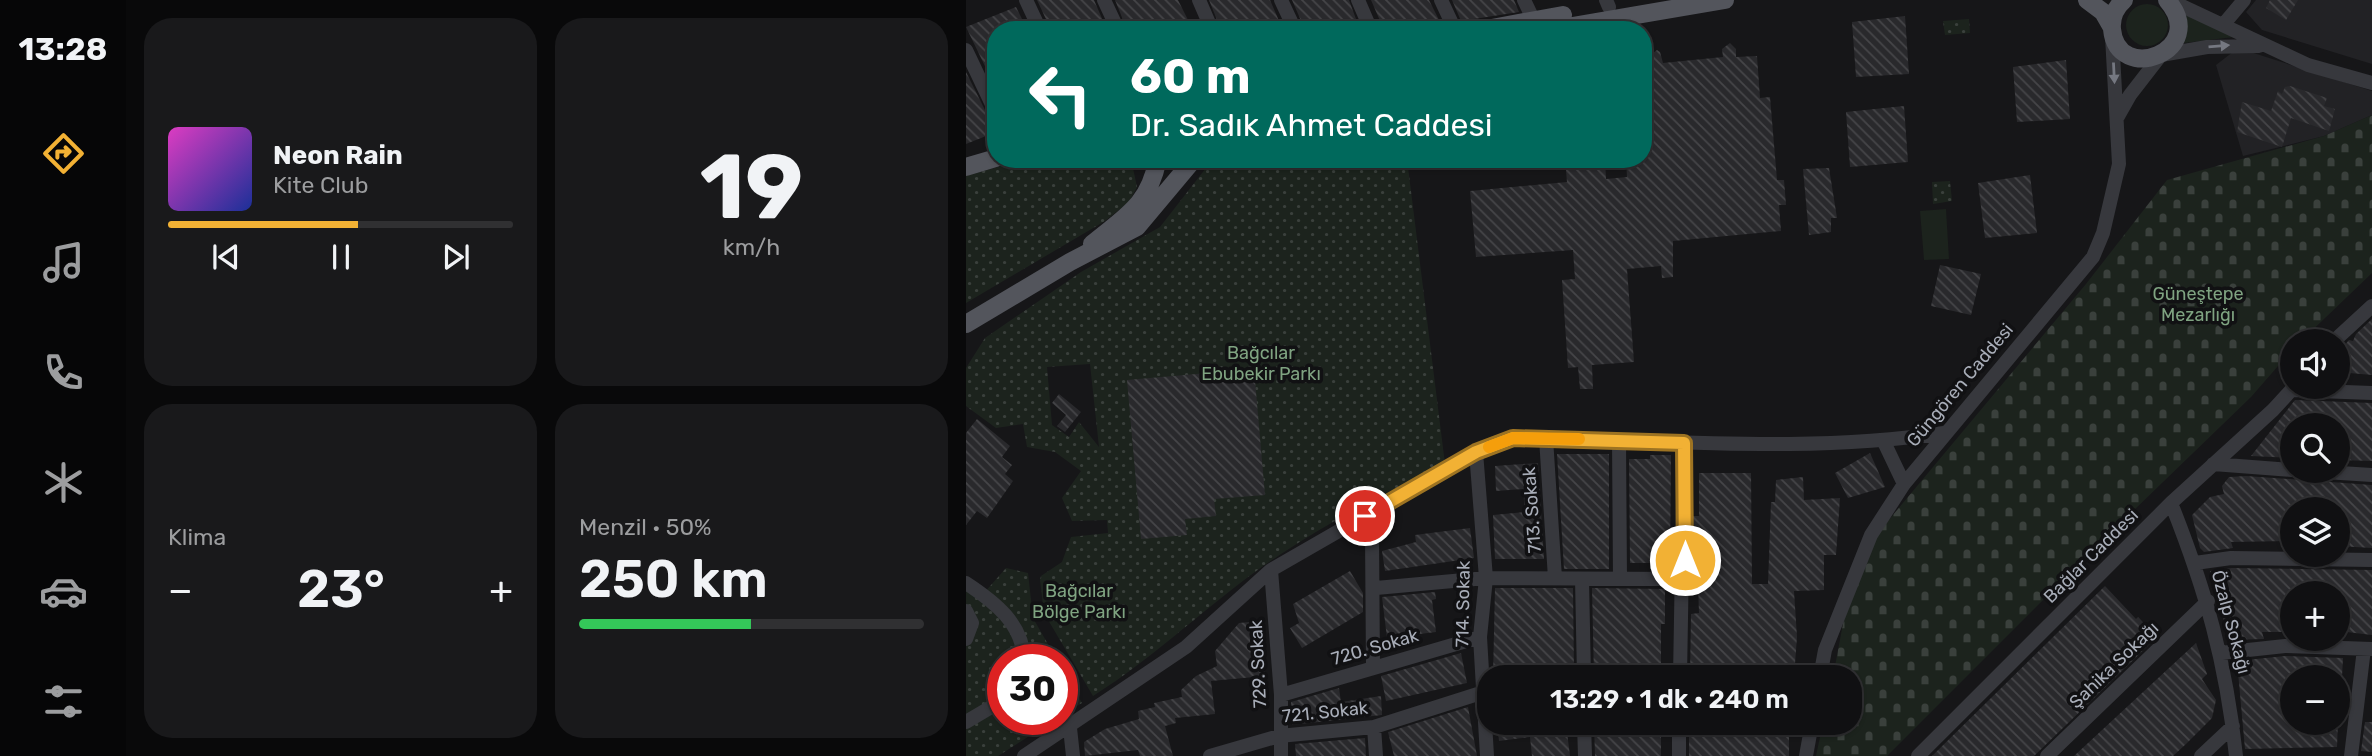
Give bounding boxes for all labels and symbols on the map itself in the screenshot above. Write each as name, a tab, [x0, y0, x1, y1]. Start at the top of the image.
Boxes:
one-way arrow	[2208, 40, 2230, 51]
one-way arrow	[2108, 62, 2119, 84]
park label: Güneştepe Mezarlığı	[2152, 283, 2244, 326]
street label: Güngören Caddesi	[1902, 319, 2018, 451]
park label: Bağcılar Ebubekir Parkı	[1201, 342, 1321, 385]
street label: 713. Sokak	[1518, 465, 1546, 554]
pin	[1335, 486, 1395, 546]
street label: Bağlar Caddesi	[2039, 504, 2143, 608]
position arrow	[1648, 523, 1722, 597]
street label: 714. Sokak	[1451, 560, 1475, 648]
street label: Özalp Sokağı	[2207, 568, 2255, 676]
park label: Bağcılar Bölge Parkı	[1032, 580, 1126, 623]
street label: Şahika Sokağı	[2065, 617, 2163, 713]
street label: 729. Sokak	[1245, 619, 1271, 709]
street label: 720. Sokak	[1329, 624, 1422, 670]
speed limit sign: 30	[987, 644, 1078, 735]
street label: 721. Sokak	[1281, 696, 1370, 727]

